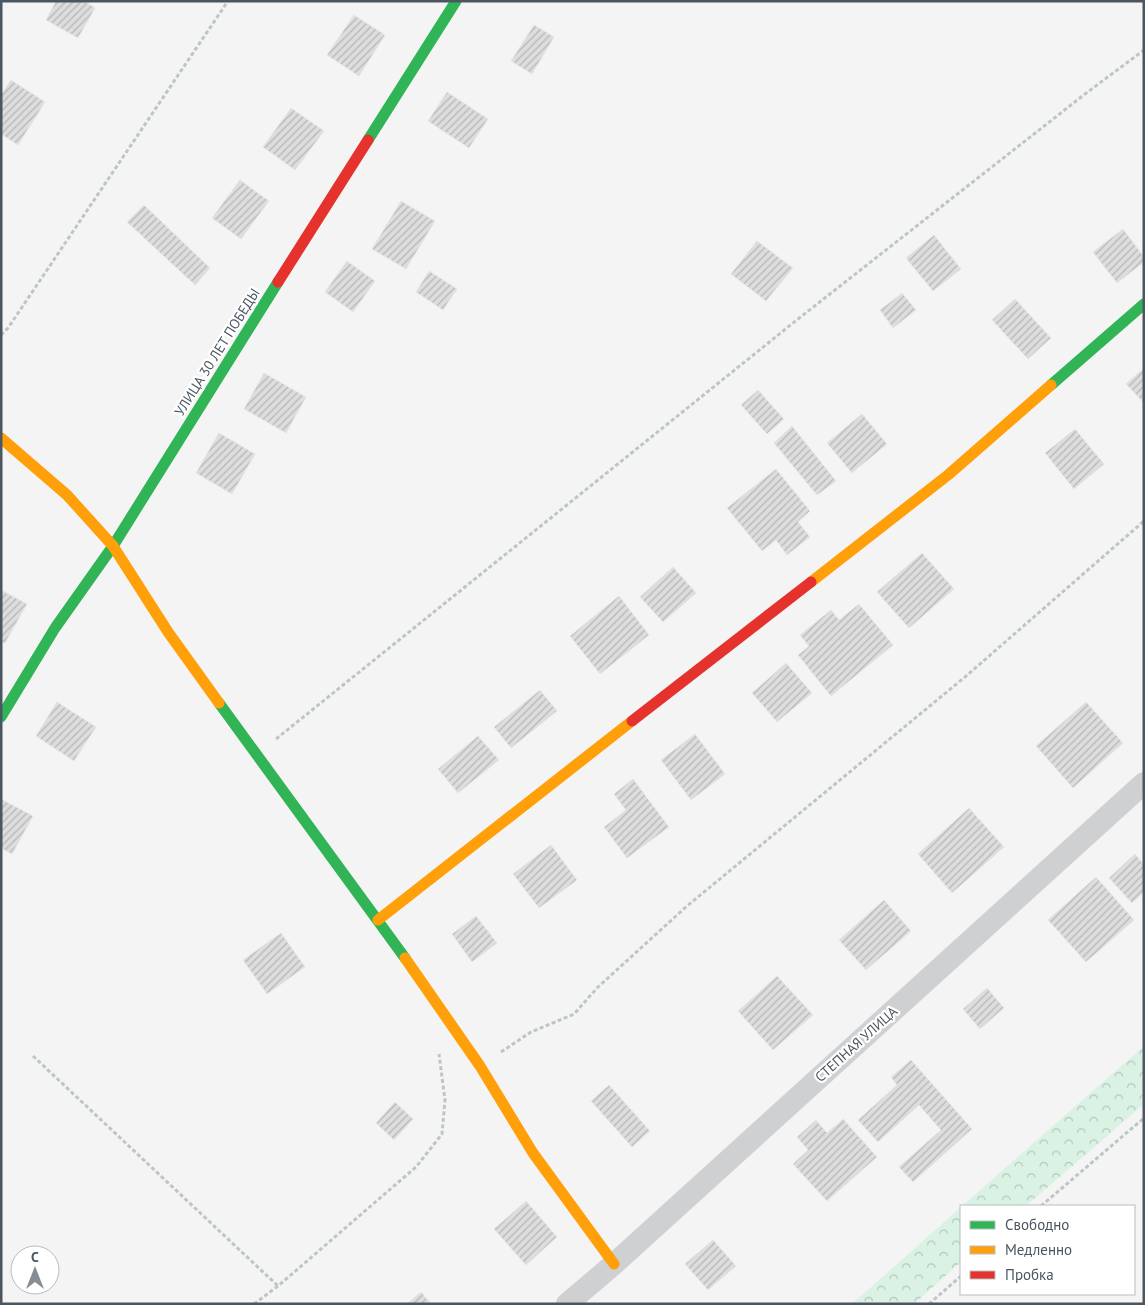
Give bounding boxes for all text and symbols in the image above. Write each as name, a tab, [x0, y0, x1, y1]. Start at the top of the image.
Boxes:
street label: УЛИЦА 30 ЛЕТ ПОБЕДЫ	[170, 285, 264, 419]
street label: СТЕПНАЯ УЛИЦА	[811, 1002, 901, 1086]
legend	[960, 1205, 1135, 1295]
text: Свободно	[1005, 1215, 1069, 1234]
text: Медленно	[1005, 1240, 1072, 1259]
north arrow	[10, 1245, 60, 1295]
text: С	[31, 1248, 39, 1266]
text: Пробка	[1005, 1265, 1054, 1284]

